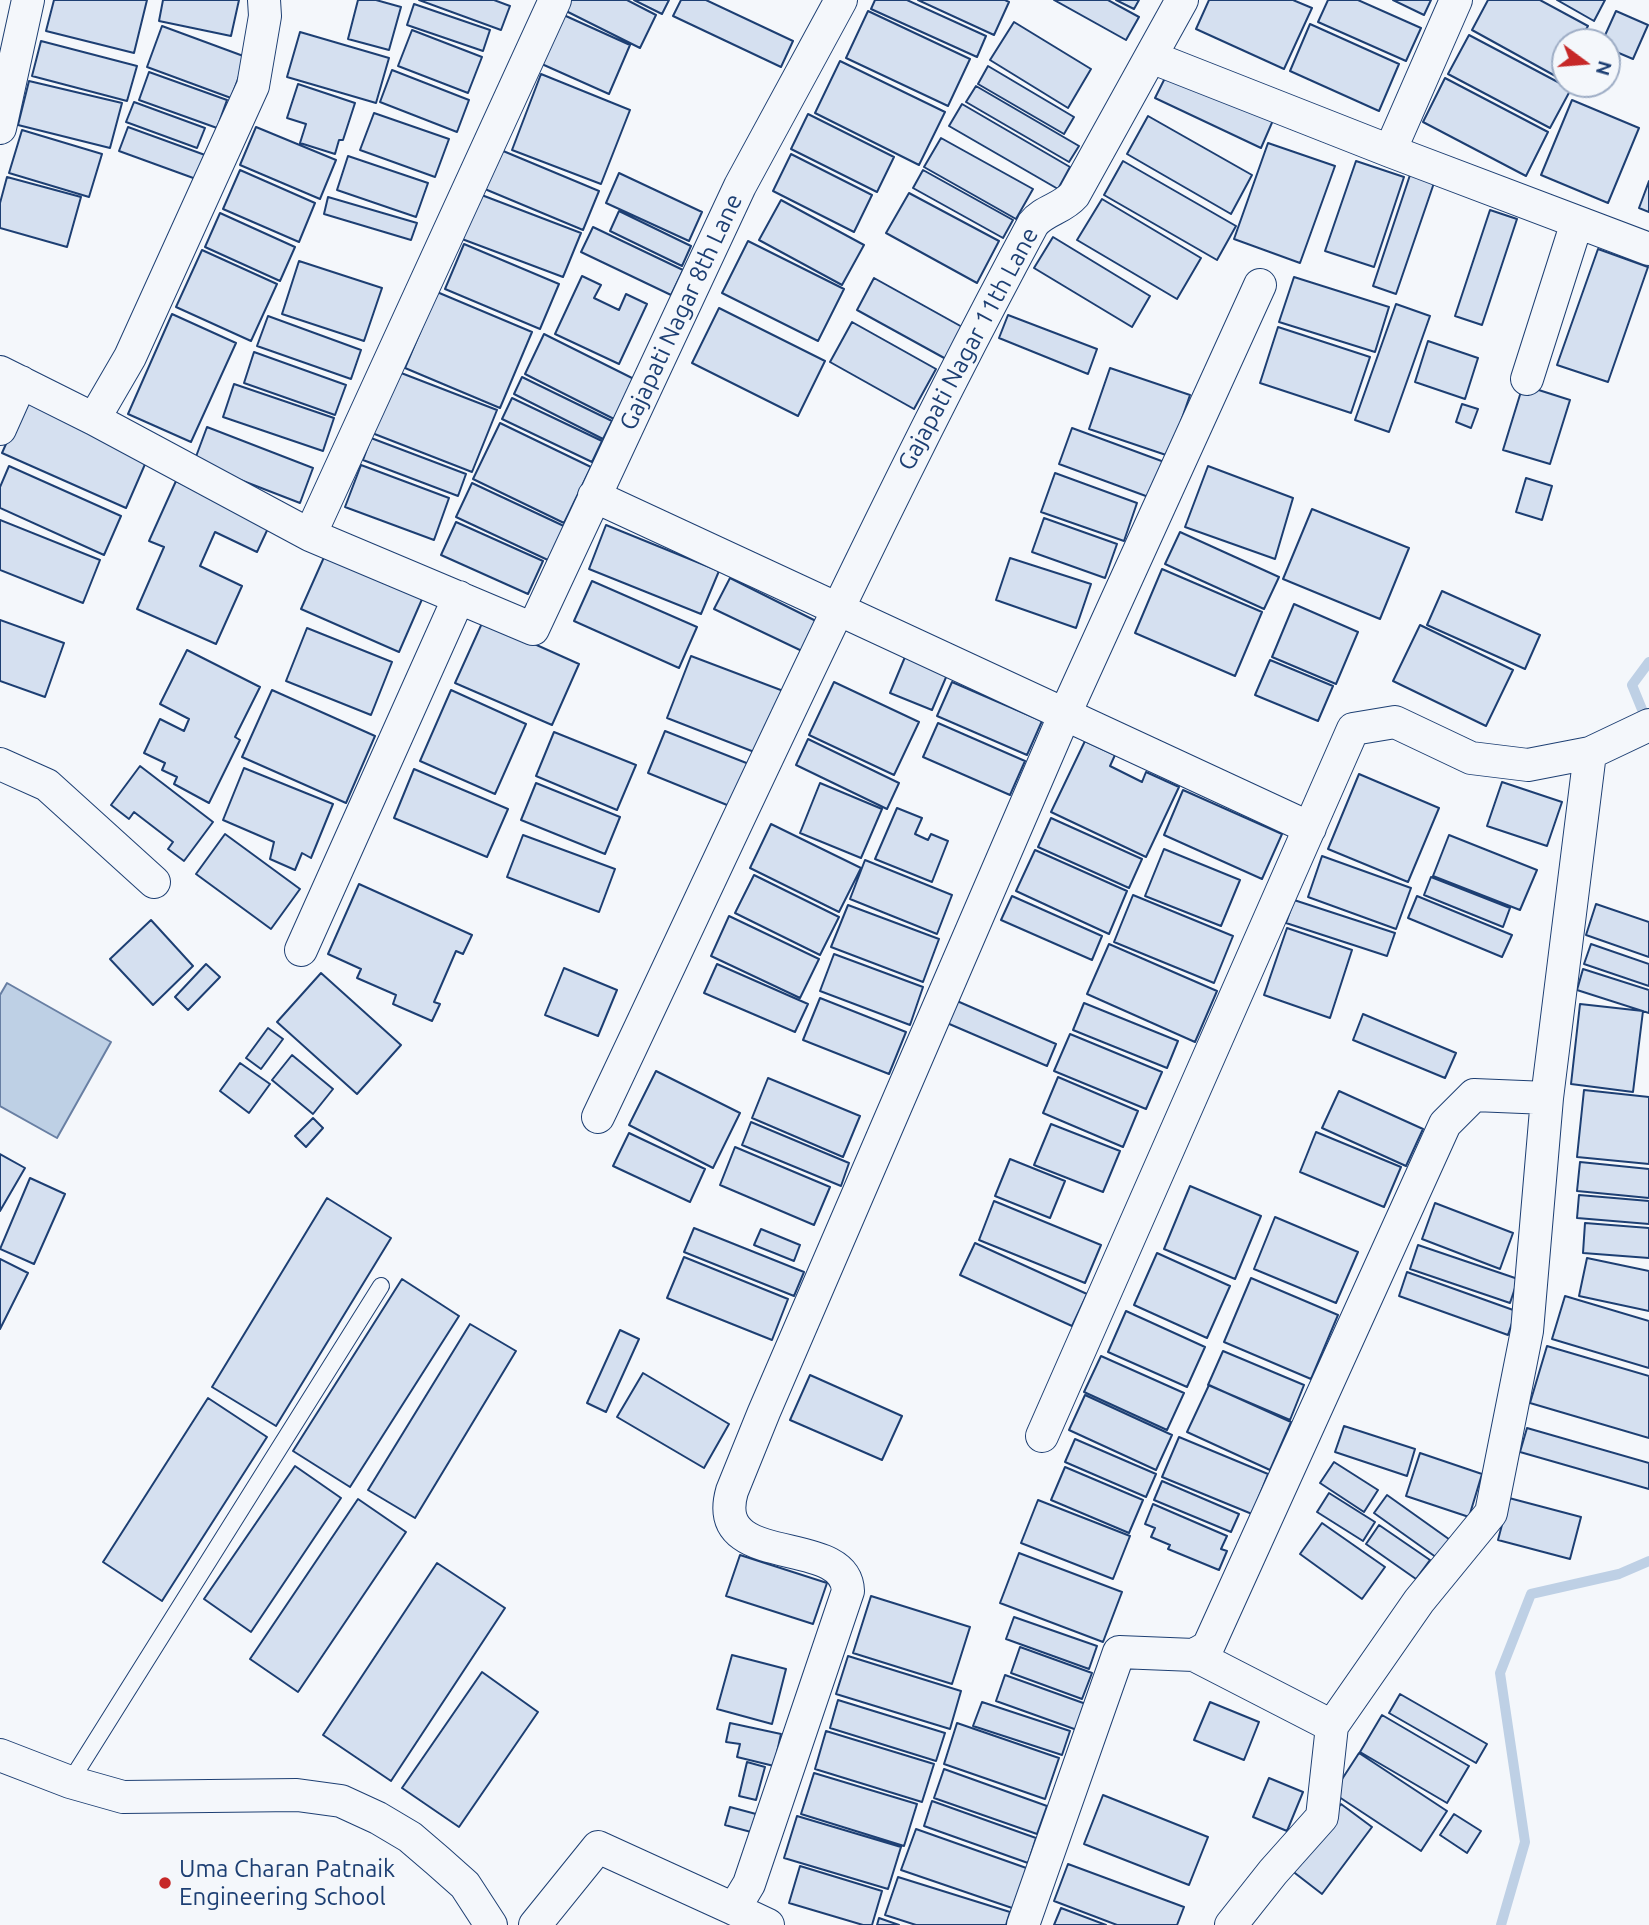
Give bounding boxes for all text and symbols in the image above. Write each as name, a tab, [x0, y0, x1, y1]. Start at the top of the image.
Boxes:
north arrow	[1551, 28, 1621, 98]
text: N	[1592, 58, 1617, 78]
street label: Gajapati Nagar 8th Lane	[614, 189, 748, 435]
street label: Gajapati Nagar 11th Lane	[892, 223, 1044, 475]
place label: Uma Charan Patnaik Engineering School	[179, 1855, 395, 1911]
marker: Uma Charan Patnaik Engineering School	[157, 1875, 173, 1891]

